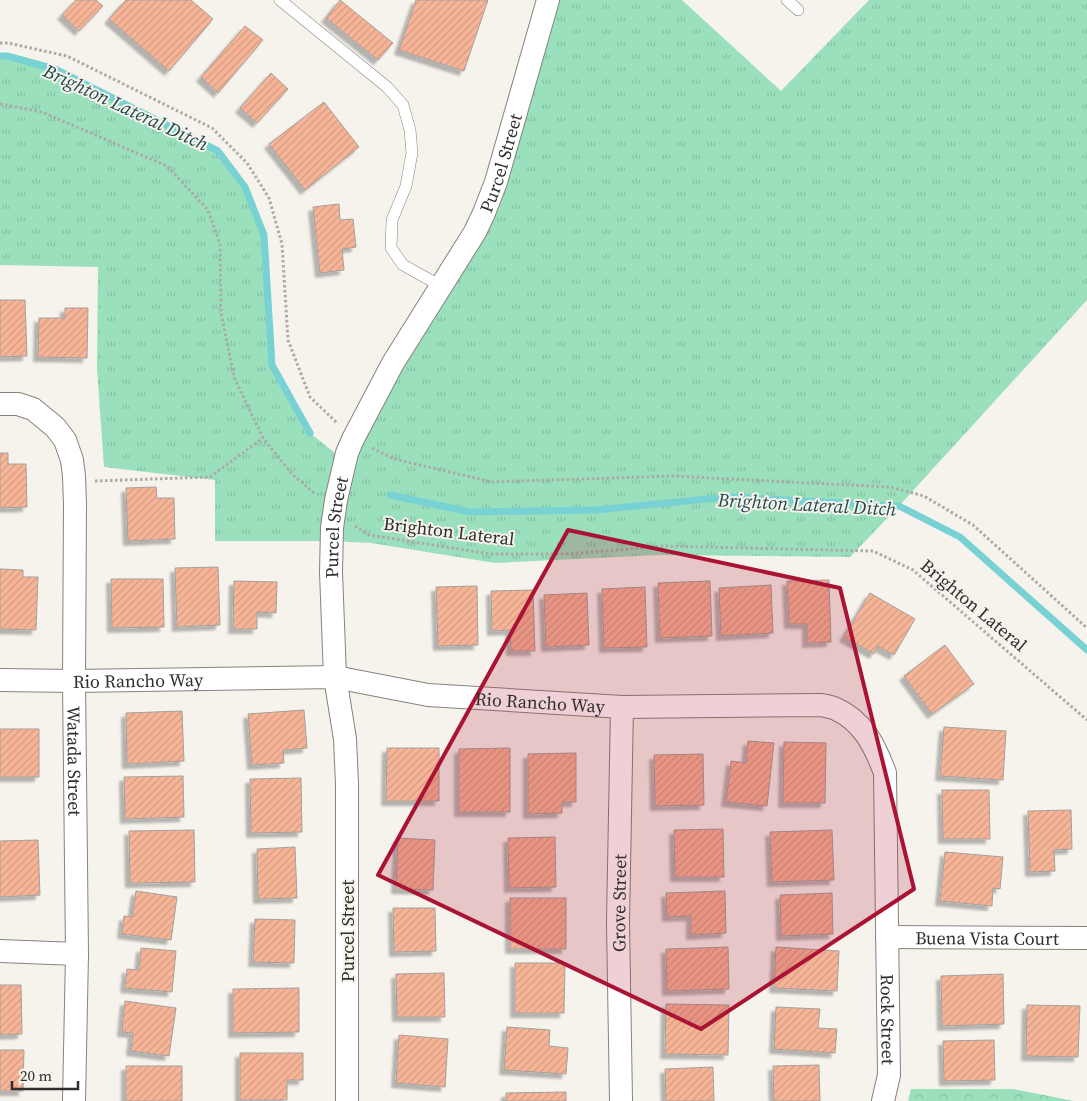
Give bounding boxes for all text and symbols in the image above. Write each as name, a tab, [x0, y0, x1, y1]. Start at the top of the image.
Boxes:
water label: Brighton Lateral Ditch	[39, 57, 213, 157]
street label: Purcel Street	[473, 110, 528, 216]
street label: Purcel Street	[318, 474, 354, 579]
water label: Brighton Lateral Ditch	[716, 486, 898, 522]
street label: Brighton Lateral	[382, 511, 516, 551]
street label: Brighton Lateral	[915, 553, 1033, 657]
street label: Rio Rancho Way	[73, 667, 204, 694]
street label: Rio Rancho Way	[474, 685, 607, 718]
street label: Watada Street	[62, 706, 88, 816]
street label: Grove Street	[605, 854, 632, 952]
street label: Purcel Street	[335, 880, 360, 982]
street label: Buena Vista Court	[915, 925, 1059, 950]
street label: Rock Street	[875, 974, 901, 1065]
scale bar	[12, 1058, 79, 1090]
text: 20 m	[20, 1065, 52, 1086]

